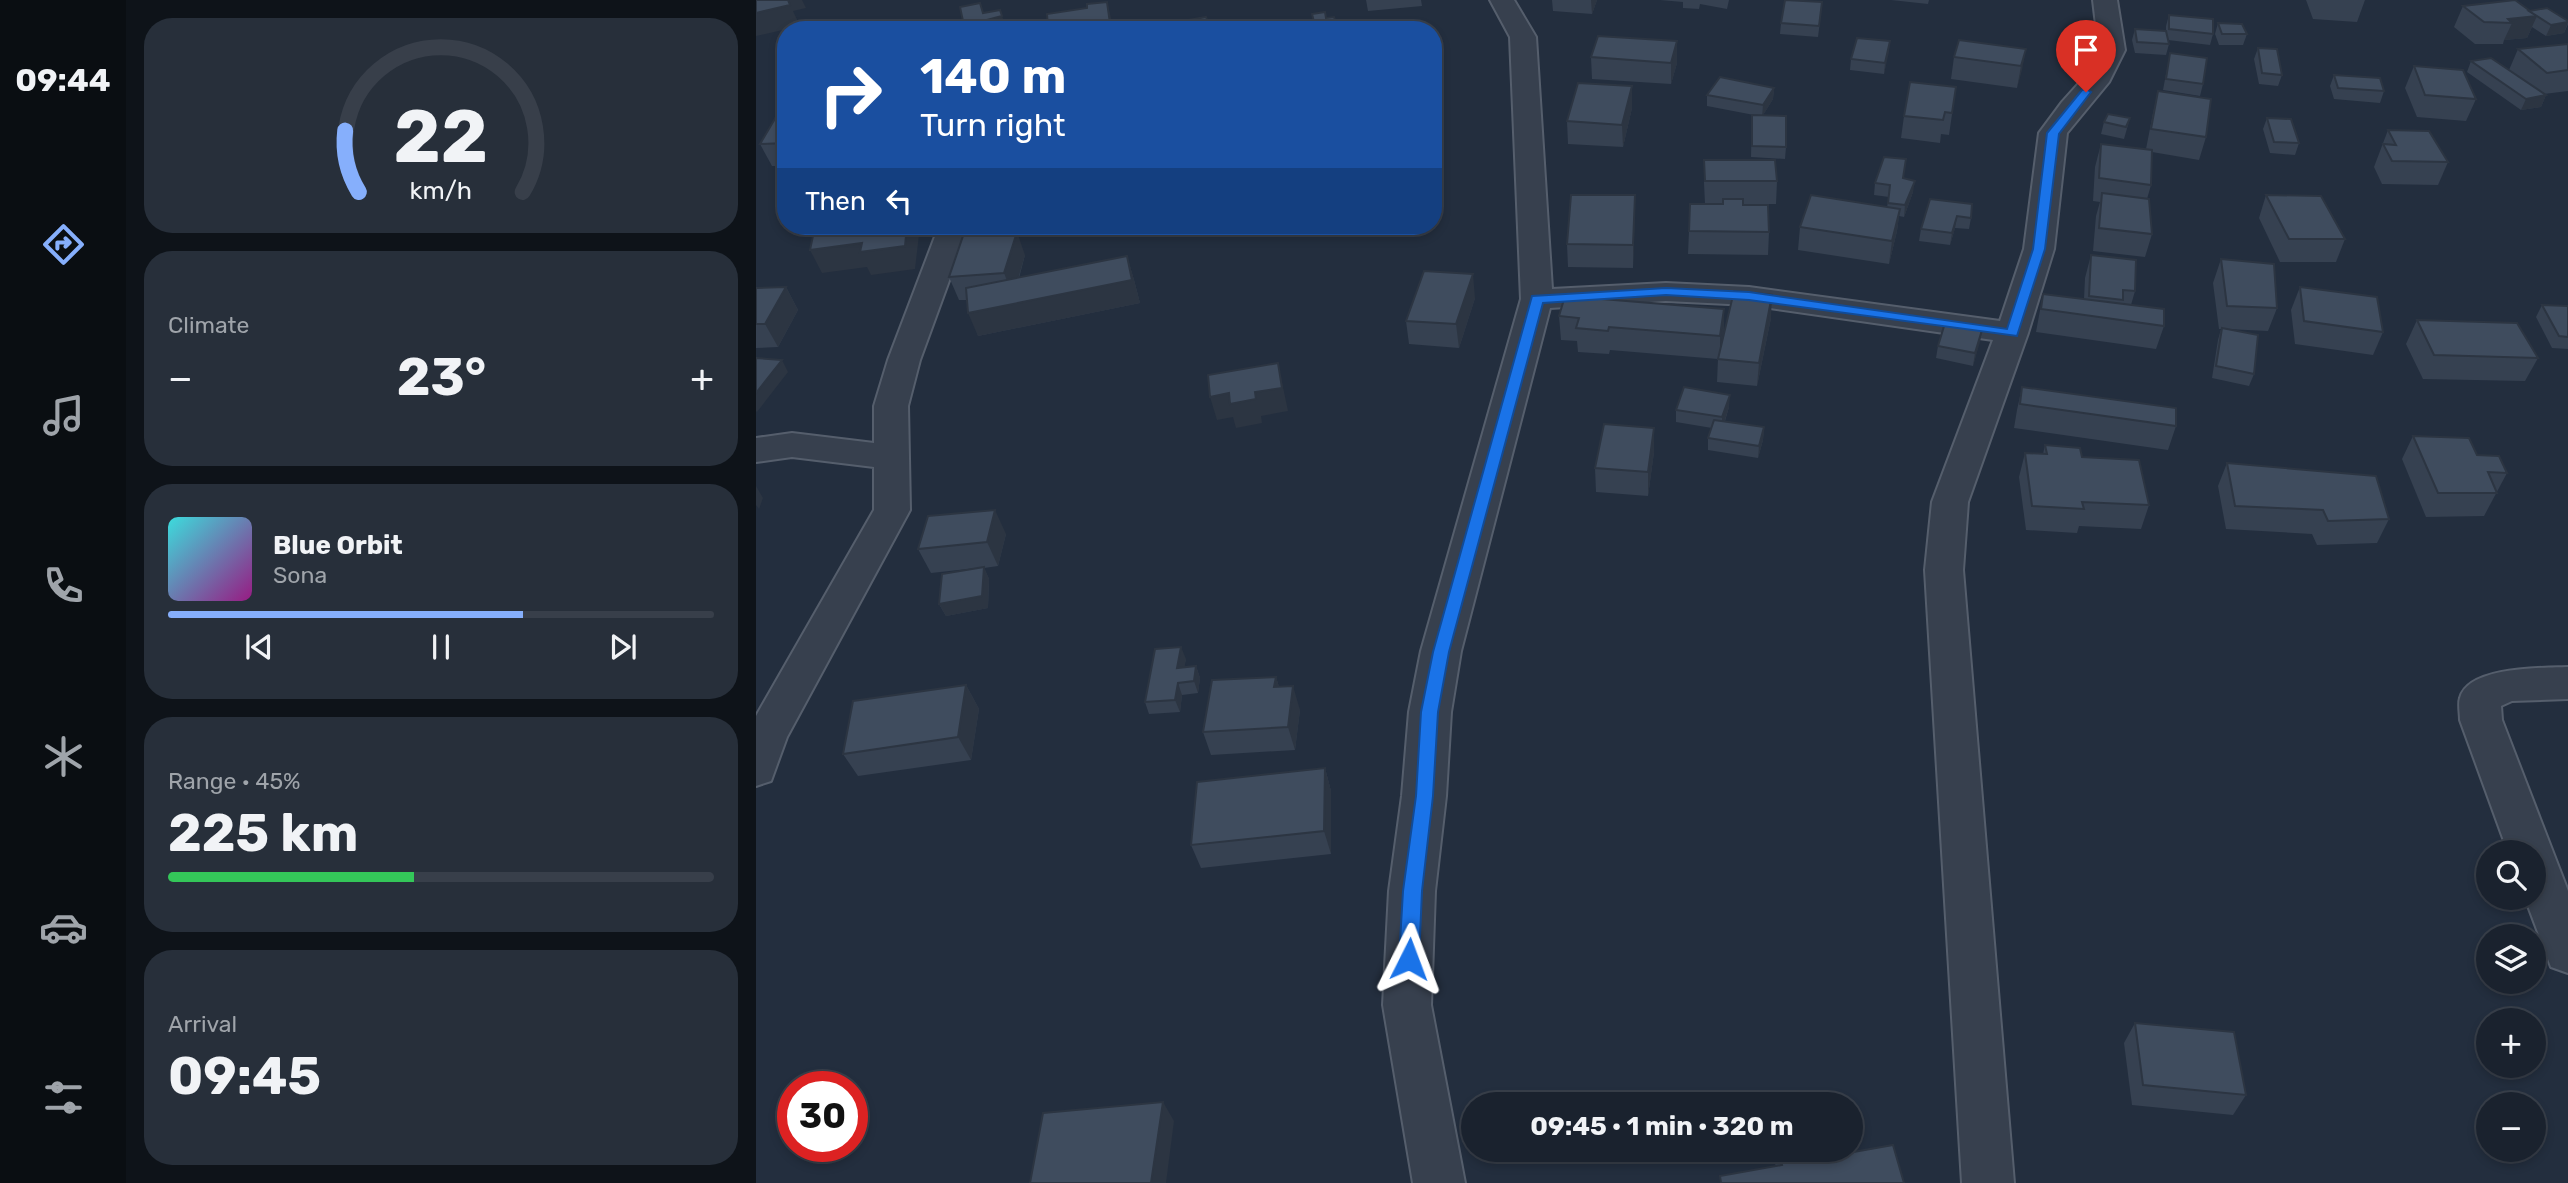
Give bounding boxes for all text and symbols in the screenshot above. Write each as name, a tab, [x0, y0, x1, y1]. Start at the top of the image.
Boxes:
pin	[2056, 20, 2116, 92]
icon: arrive	[2067, 31, 2105, 69]
text: 140 m	[920, 47, 1066, 105]
icon: right	[805, 49, 896, 140]
text: 09:44	[15, 61, 111, 99]
text: 22	[394, 94, 488, 180]
text: Turn right	[920, 106, 1065, 144]
text: km/h	[410, 175, 472, 204]
icon: left	[880, 182, 918, 220]
text: Then	[805, 186, 866, 217]
icon: directions	[39, 220, 88, 269]
text: Climate	[168, 311, 249, 339]
text: 23°	[397, 346, 486, 408]
text: −	[168, 355, 193, 401]
text: +	[690, 355, 714, 401]
icon: music	[39, 391, 88, 440]
text: Blue Orbit	[273, 530, 403, 561]
icon: phone	[39, 561, 88, 610]
text: Sona	[273, 561, 327, 589]
icon: previous	[240, 628, 278, 666]
icon: pause	[422, 628, 460, 666]
icon: next	[604, 628, 642, 666]
icon: climate	[39, 732, 88, 781]
text: Range · 45%	[168, 767, 301, 795]
text: 225 km	[168, 802, 358, 864]
map controls	[2476, 840, 2546, 1162]
button: search	[2476, 840, 2546, 910]
icon: car	[39, 903, 88, 952]
position arrow	[1372, 922, 1446, 996]
button: layers	[2476, 924, 2546, 994]
button: +	[2476, 1008, 2546, 1078]
text: Arrival	[168, 1010, 237, 1038]
text: 09:45	[168, 1045, 321, 1107]
speed limit sign: 30	[777, 1071, 868, 1162]
icon: filters	[39, 1073, 88, 1122]
button: −	[2476, 1092, 2546, 1162]
text: 09:45 · 1 min · 320 m	[1530, 1111, 1794, 1142]

